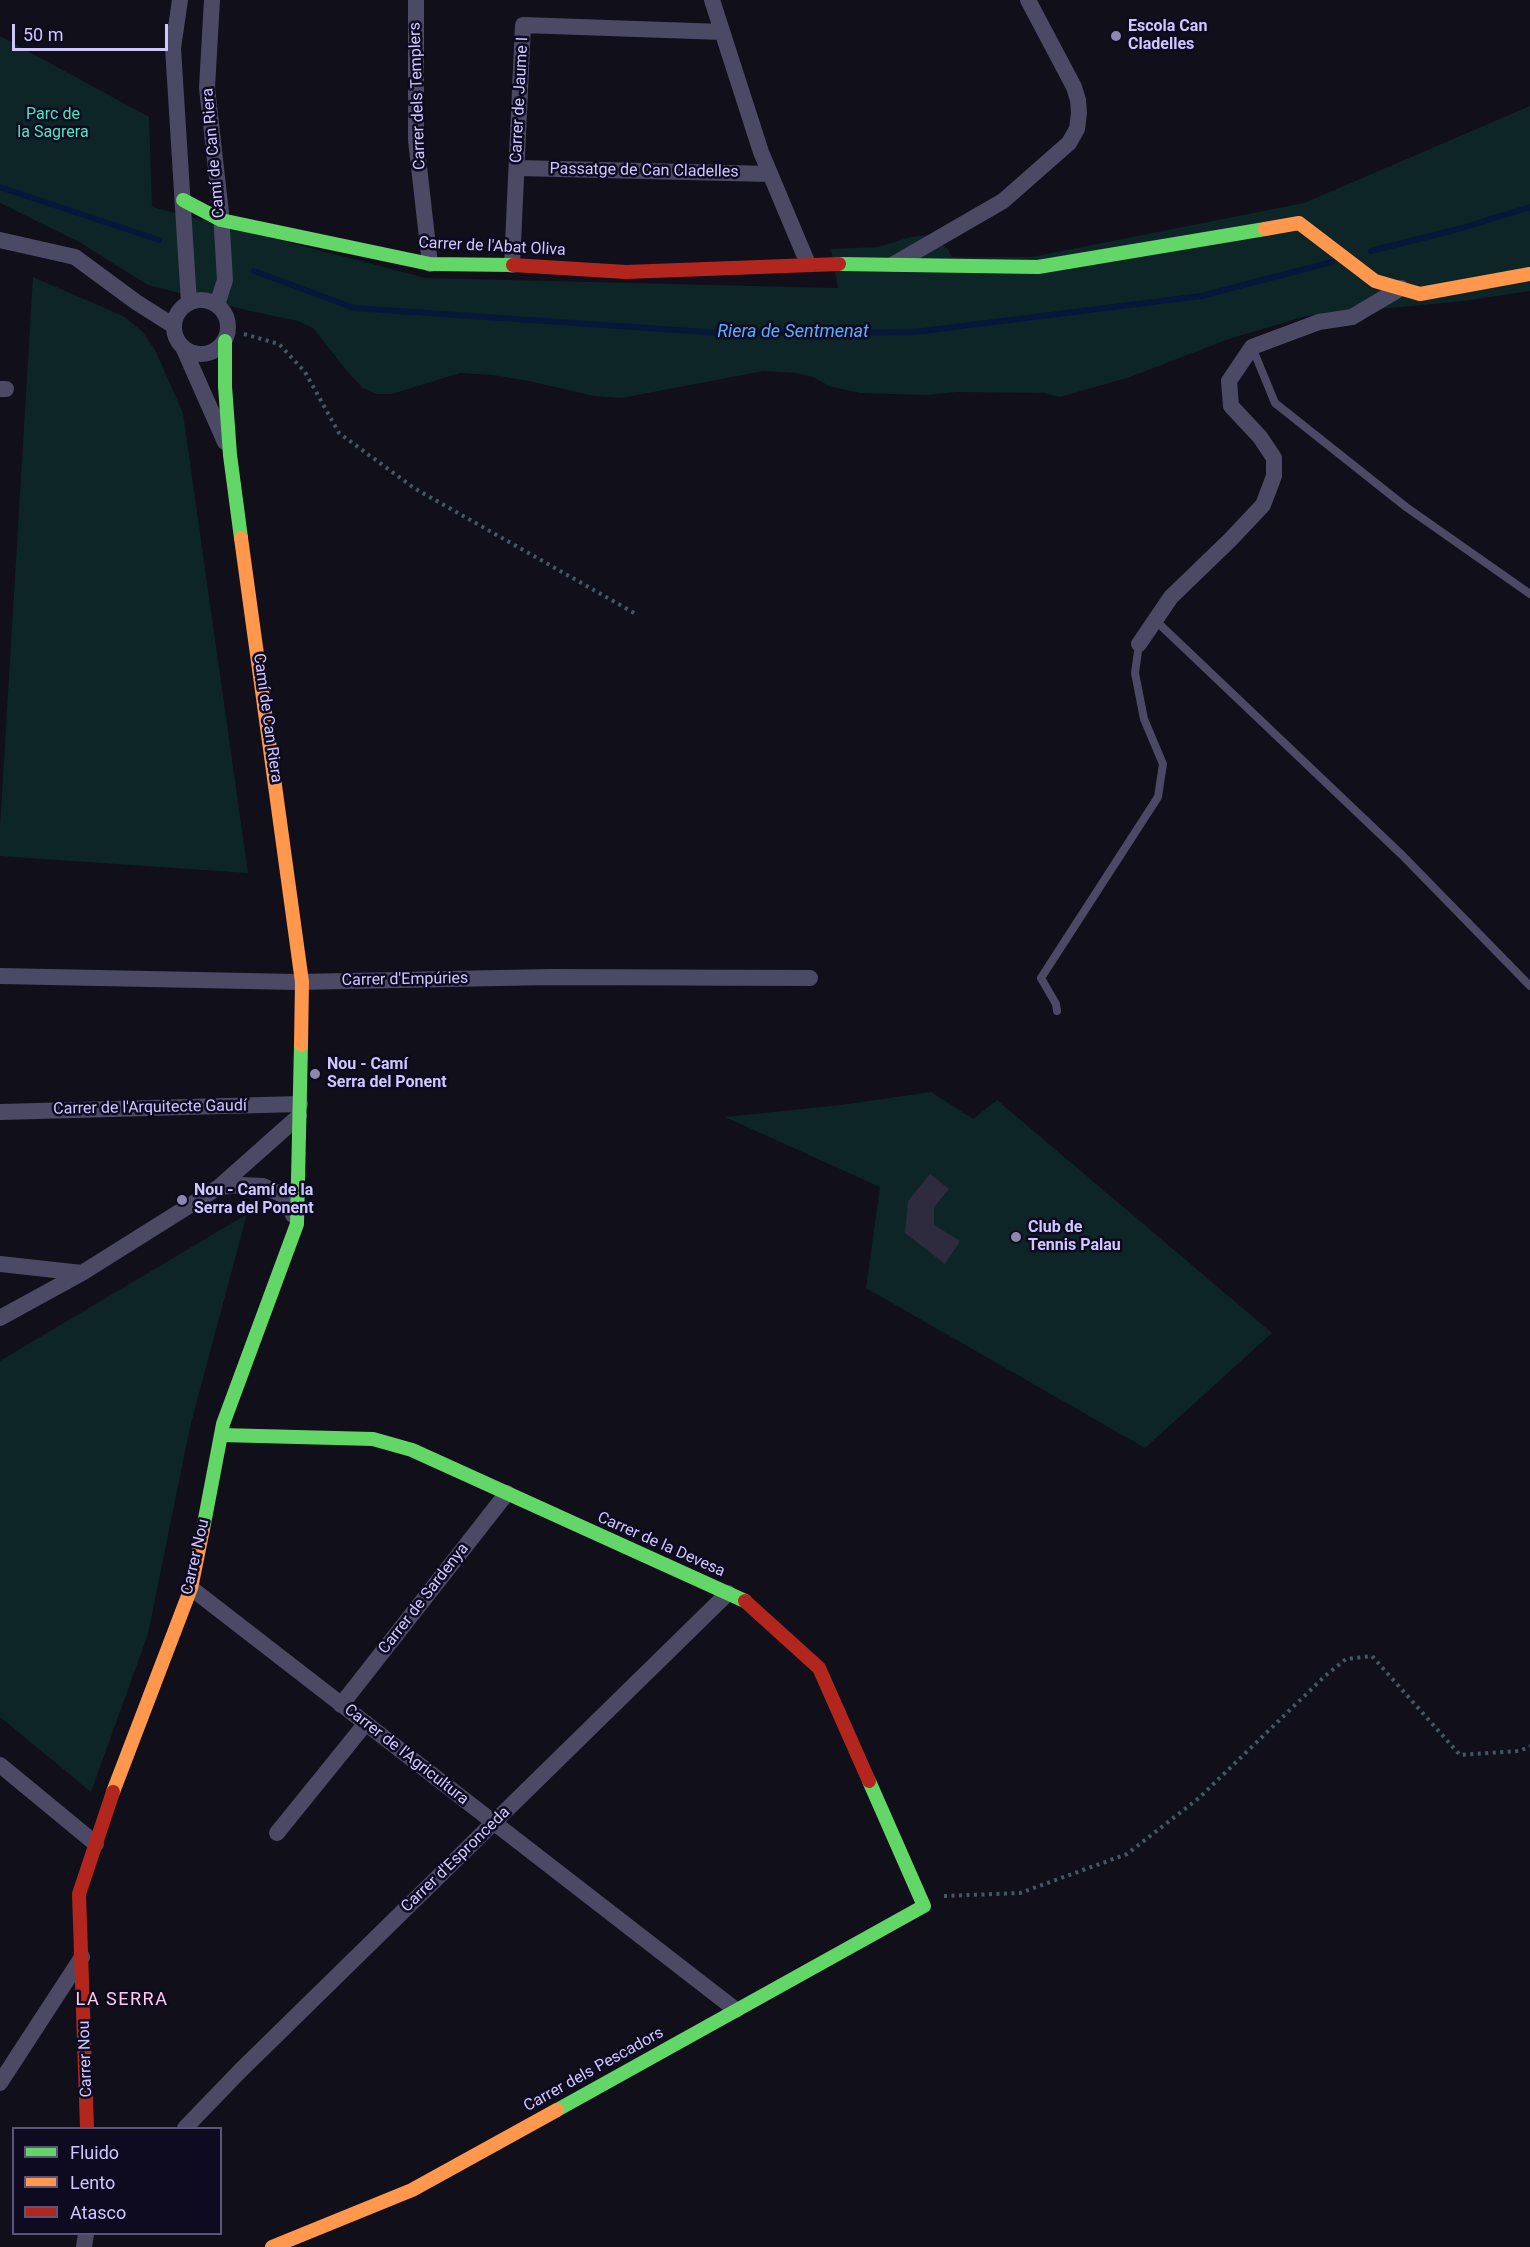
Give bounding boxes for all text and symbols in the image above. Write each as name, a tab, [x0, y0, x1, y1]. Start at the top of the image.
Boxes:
scale bar	[15, 12, 171, 50]
place label: Escola Can Cladelles	[1128, 17, 1207, 55]
street label: Carrer dels Templers	[406, 22, 430, 170]
text: 50 m	[23, 24, 63, 45]
marker: Escola Can Cladelles	[1109, 29, 1123, 43]
street label: Carrer de Jaume I	[507, 36, 533, 164]
street label: Camí de Can Riera	[199, 87, 229, 219]
park label: Parc de la Sagrera	[17, 105, 89, 143]
street label: Passatge de Can Cladelles	[549, 160, 739, 182]
street label: Carrer de l'Abat Oliva	[418, 234, 566, 260]
water label: Riera de Sentmenat	[717, 321, 869, 343]
street label: Camí de Can Riera	[248, 652, 286, 784]
street label: Carrer d'Empúries	[342, 969, 468, 991]
place label: Nou - Camí Serra del Ponent	[327, 1055, 447, 1093]
marker: Nou - Camí Serra del Ponent	[308, 1067, 322, 1081]
street label: Carrer de l'Arquitecte Gaudí	[53, 1097, 247, 1119]
place label: Nou - Camí de la Serra del Ponent	[194, 1181, 314, 1219]
marker: Nou - Camí de la Serra del Ponent	[175, 1193, 189, 1207]
place label: Club de Tennis Palau	[1028, 1218, 1121, 1256]
marker: Club de Tennis Palau	[1009, 1230, 1023, 1244]
street label: Carrer de la Devesa	[594, 1508, 728, 1582]
street label: Carrer Nou	[178, 1517, 214, 1597]
street label: Carrer de Sardenya	[375, 1540, 473, 1658]
street label: Carrer de l'Agricultura	[340, 1700, 472, 1810]
street label: Carrer d'Espronceda	[398, 1803, 514, 1917]
district label: LA SERRA	[76, 1989, 168, 2011]
street label: Carrer Nou	[75, 2020, 97, 2098]
street label: Carrer dels Pescadors	[521, 2024, 667, 2116]
legend	[12, 2127, 222, 2235]
text: Fluido	[70, 2142, 119, 2163]
text: Lento	[70, 2172, 115, 2193]
text: Atasco	[70, 2202, 126, 2223]

